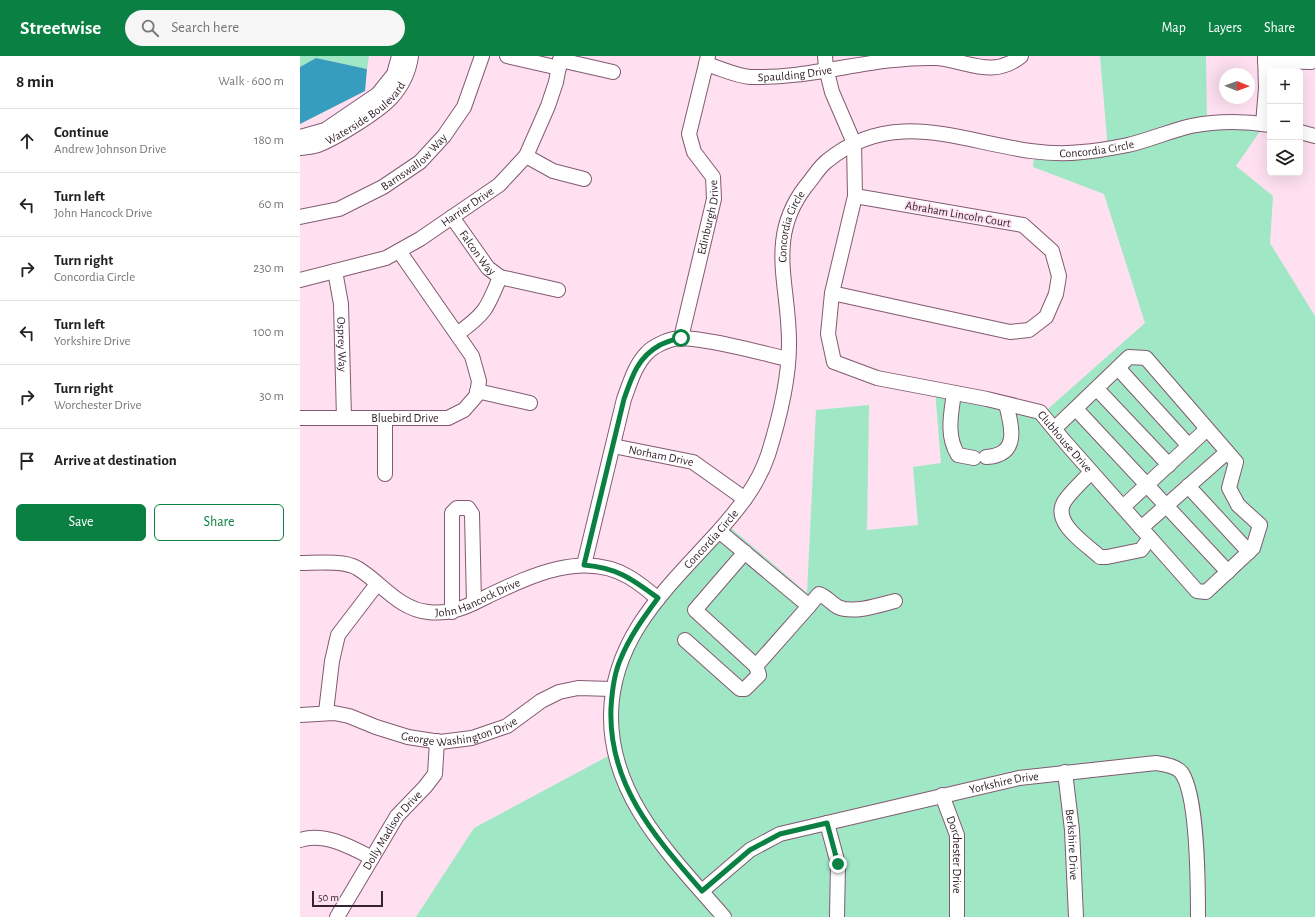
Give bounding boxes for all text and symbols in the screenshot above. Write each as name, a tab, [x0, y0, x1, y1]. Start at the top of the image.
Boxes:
search box	[125, 10, 405, 46]
icon: search	[139, 17, 161, 39]
text: Streetwise	[20, 19, 101, 38]
text: Search here	[171, 20, 239, 35]
text: Map	[1161, 21, 1186, 35]
text: Layers	[1208, 21, 1242, 35]
text: Share	[1264, 21, 1295, 35]
street label: Spaulding Drive	[758, 64, 833, 83]
north arrow	[1219, 68, 1255, 104]
map controls	[1267, 68, 1303, 176]
button: +	[1267, 68, 1303, 104]
text: 8 min	[16, 73, 54, 90]
text: Walk · 600 m	[218, 75, 284, 88]
street label: Waterside Boulevard	[323, 79, 407, 147]
button: −	[1267, 104, 1303, 140]
text: Continue	[54, 125, 109, 140]
icon: ahead	[16, 130, 38, 152]
street label: Barnswallow Way	[379, 131, 450, 193]
text: 180 m	[254, 134, 284, 147]
street label: Concordia Circle	[1059, 138, 1135, 159]
button: layers	[1267, 140, 1303, 176]
text: Andrew Johnson Drive	[54, 143, 166, 156]
street label: Edinburgh Drive	[695, 180, 720, 256]
street label: Harrier Drive	[439, 185, 496, 229]
street label: Concordia Circle	[776, 188, 807, 263]
text: Turn left	[54, 189, 105, 204]
icon: left	[16, 194, 38, 216]
text: 60 m	[258, 198, 284, 211]
street label: Abraham Lincoln Court	[904, 199, 1012, 229]
text: John Hancock Drive	[54, 207, 152, 220]
street label: Falcon Way	[457, 228, 498, 278]
text: Turn right	[54, 253, 113, 268]
icon: right	[16, 258, 38, 280]
text: 230 m	[253, 262, 284, 275]
text: Concordia Circle	[54, 271, 135, 284]
text: Turn left	[54, 317, 105, 332]
street label: Osprey Way	[335, 317, 349, 372]
icon: left	[16, 322, 38, 344]
text: 100 m	[253, 326, 284, 339]
route start	[672, 329, 690, 347]
text: Yorkshire Drive	[54, 335, 131, 348]
text: Turn right	[54, 381, 113, 396]
icon: right	[16, 386, 38, 408]
text: 30 m	[259, 390, 284, 403]
text: Worchester Drive	[54, 399, 141, 412]
street label: Clubhouse Drive	[1036, 408, 1095, 474]
street label: Bluebird Drive	[371, 412, 439, 424]
street label: Norham Drive	[628, 443, 695, 468]
icon: arrive	[16, 450, 38, 472]
text: Arrive at destination	[54, 453, 177, 468]
button: Save	[16, 504, 146, 541]
button: Share	[154, 504, 284, 541]
street label: Concordia Circle	[681, 507, 741, 571]
street label: John Hancock Drive	[435, 576, 522, 619]
street label: George Washington Drive	[400, 715, 519, 748]
street label: Yorkshire Drive	[968, 770, 1039, 795]
street label: Dolly Madison Drive	[360, 788, 424, 872]
street label: Berkshire Drive	[1064, 808, 1080, 880]
street label: Dorchester Drive	[944, 814, 963, 893]
route end	[829, 855, 847, 873]
scale bar	[312, 889, 383, 908]
text: 50 m	[318, 892, 339, 903]

